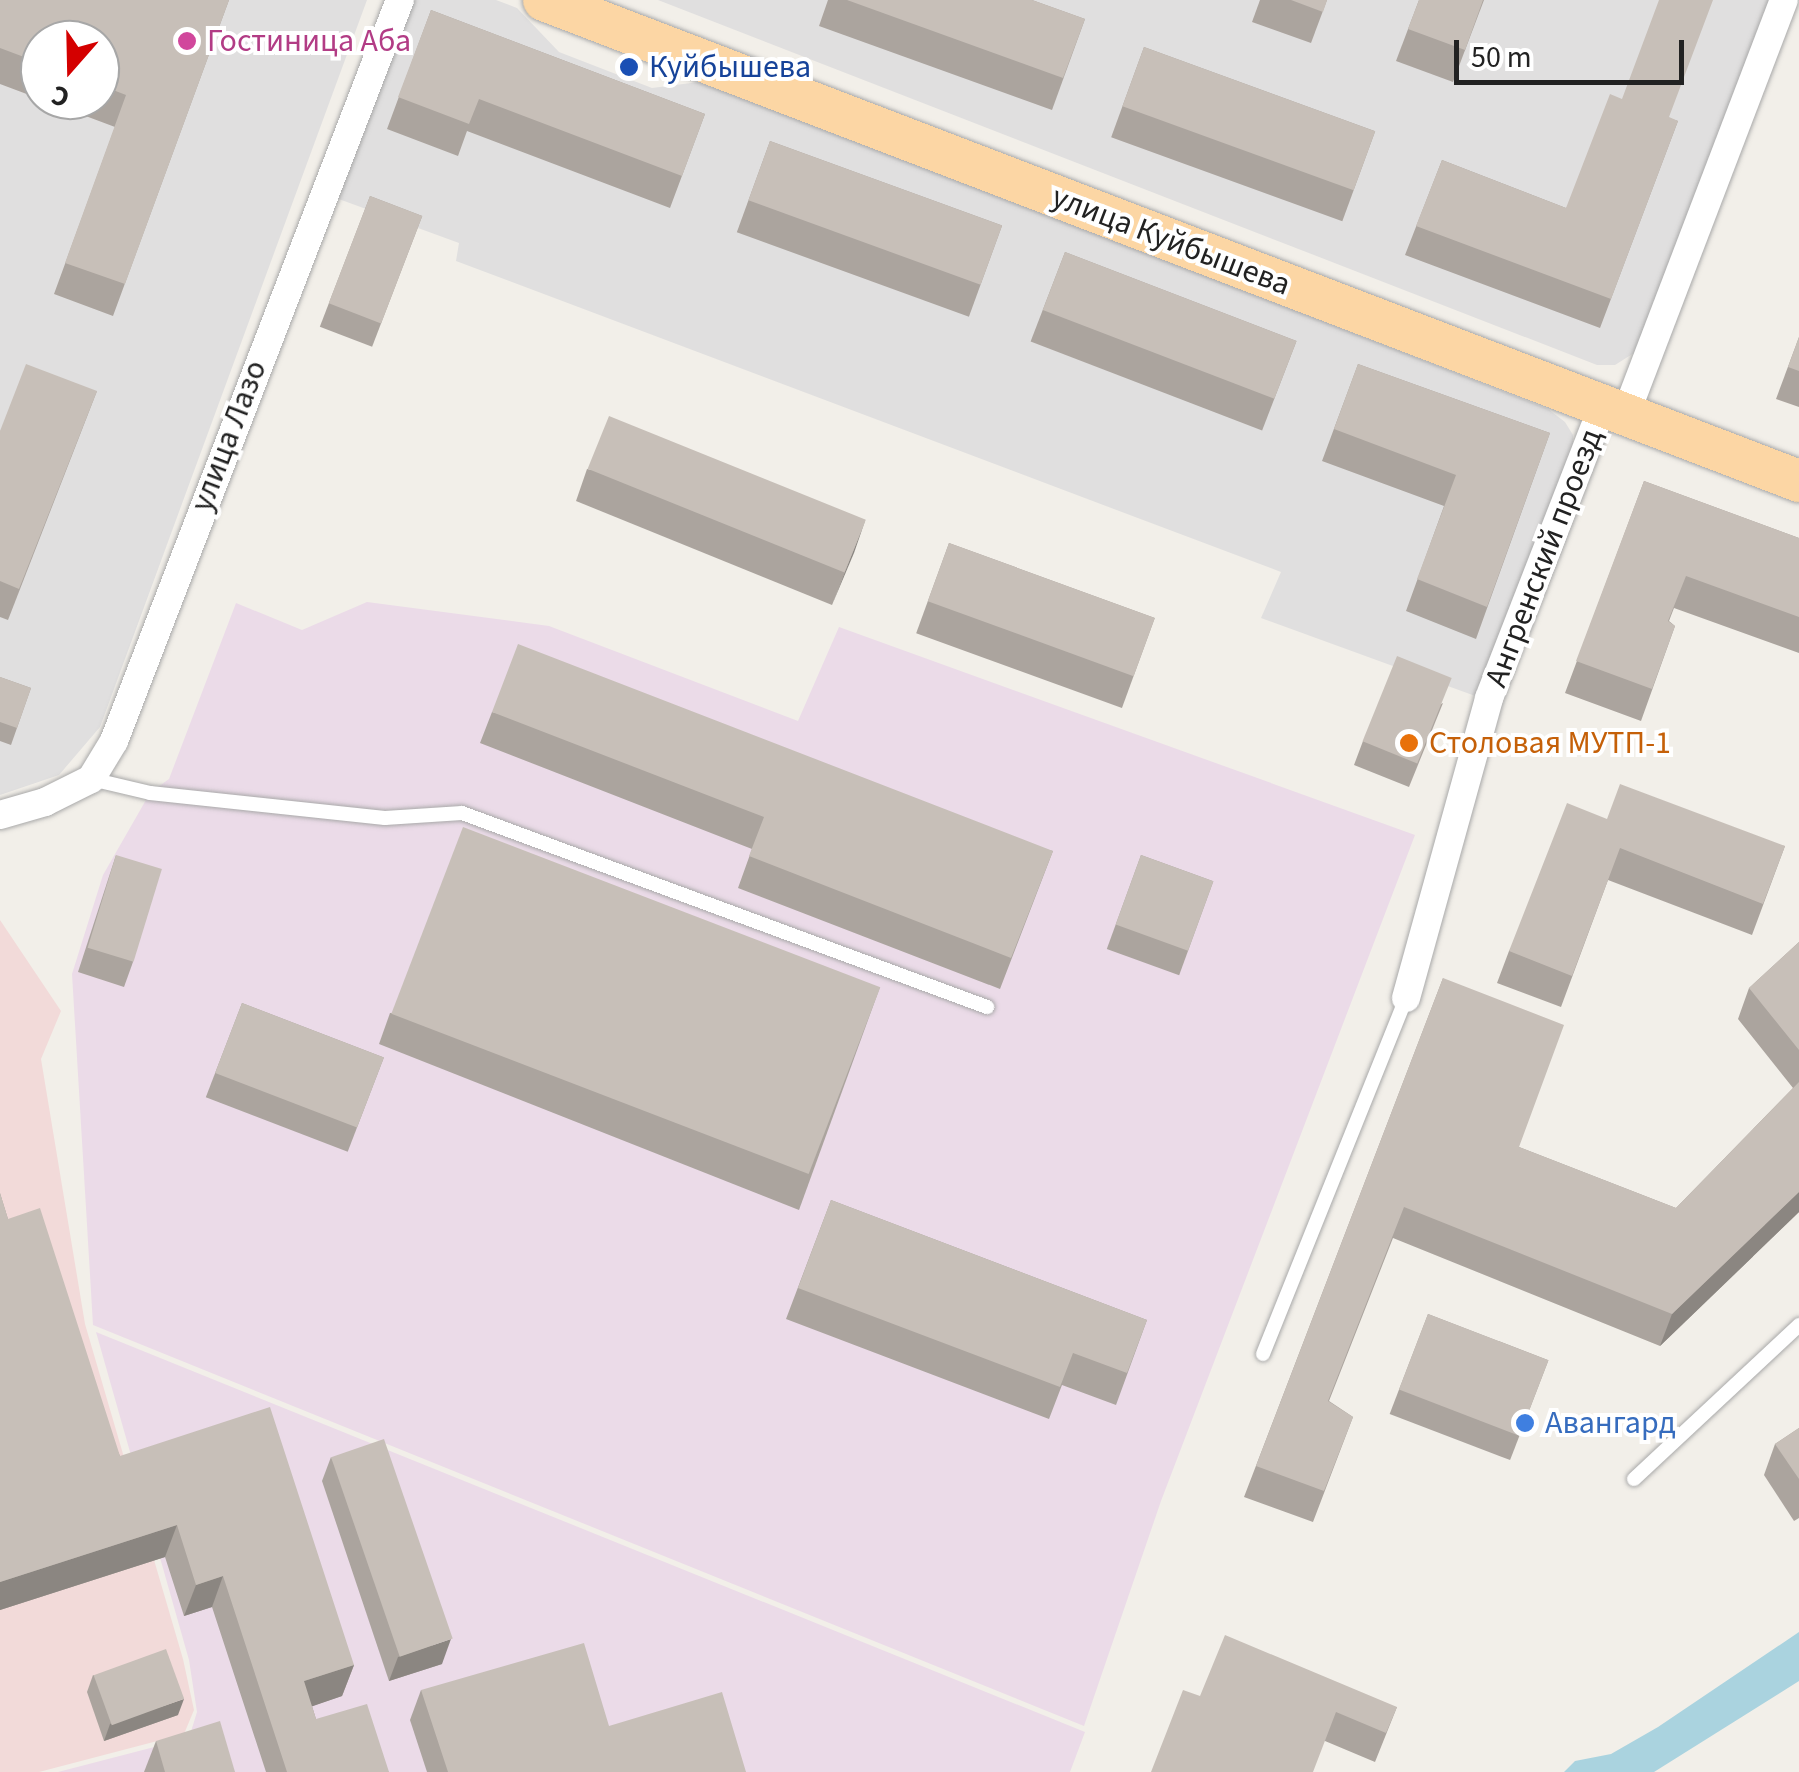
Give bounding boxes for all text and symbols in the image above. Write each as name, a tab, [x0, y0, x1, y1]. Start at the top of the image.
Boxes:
north arrow	[20, 20, 120, 120]
scale bar	[1459, 20, 1689, 82]
place label: Гостиница Аба	[207, 22, 411, 60]
marker: Гостиница Аба	[176, 30, 198, 52]
text: 50 m	[1471, 36, 1532, 79]
place label: Куйбышева	[649, 48, 811, 86]
marker: Куйбышева	[618, 56, 640, 78]
text: С	[46, 75, 75, 118]
street label: улица Куйбышева	[1046, 178, 1296, 304]
street label: улица Лазо	[183, 355, 275, 517]
street label: Ангренский проезд	[1477, 423, 1611, 693]
place label: Столовая МУТП-1	[1429, 724, 1671, 762]
marker: Столовая МУТП-1	[1398, 732, 1420, 754]
place label: Авангард	[1545, 1404, 1676, 1442]
marker: Авангард	[1514, 1412, 1536, 1434]

